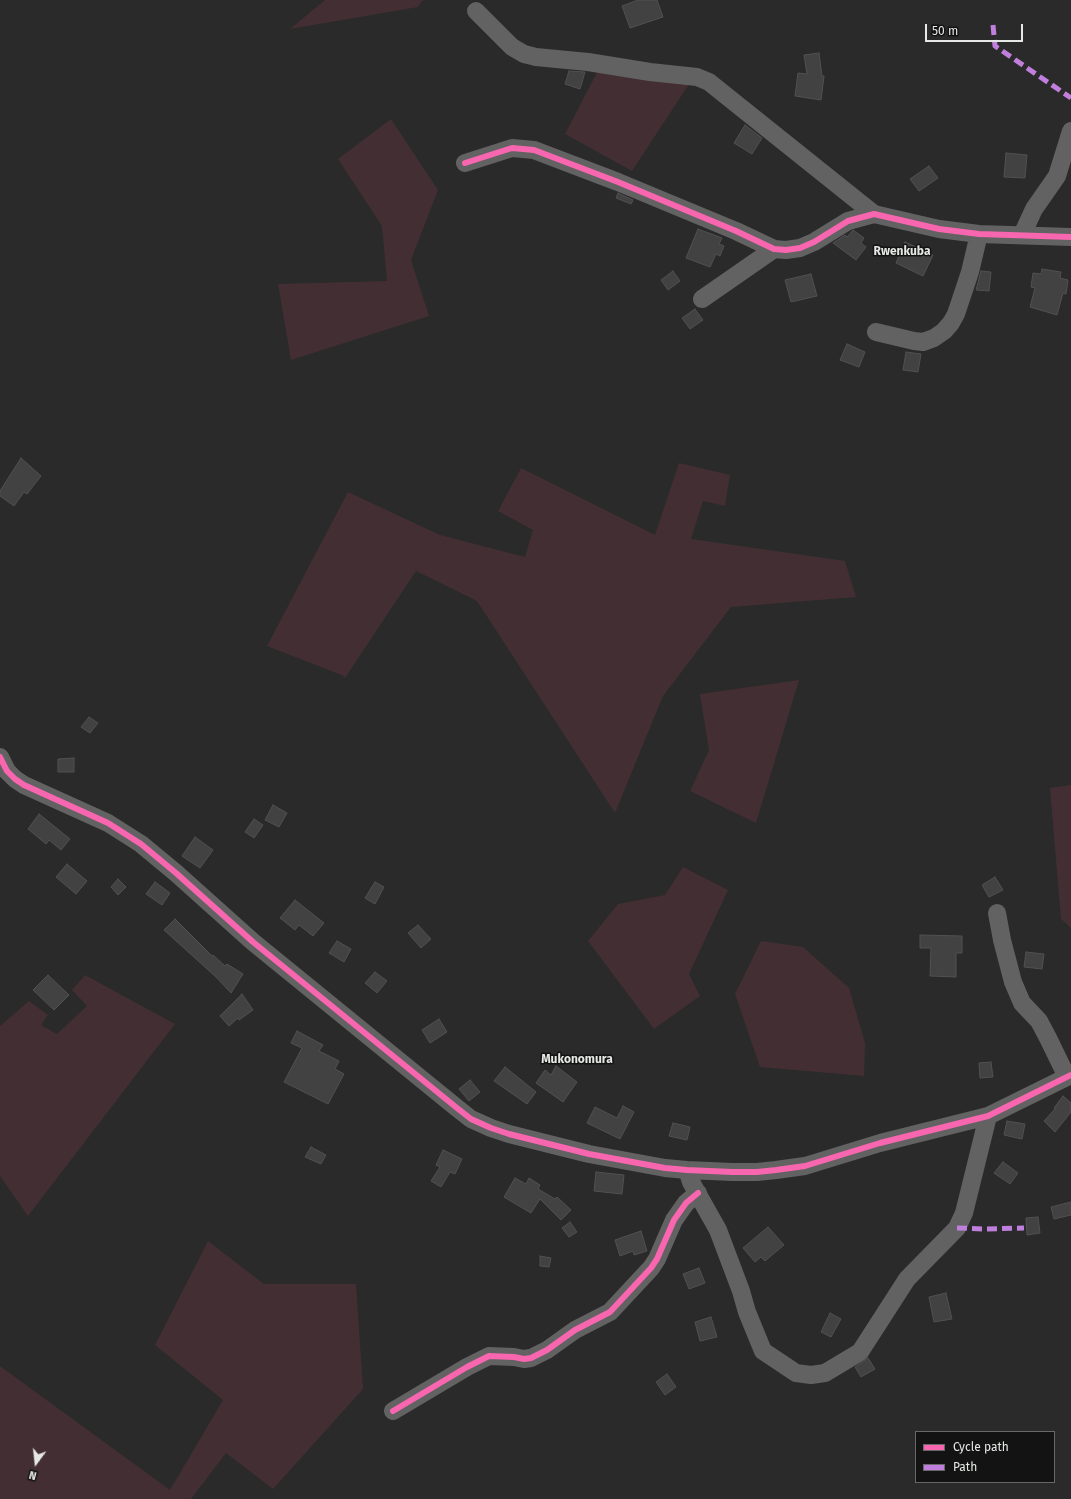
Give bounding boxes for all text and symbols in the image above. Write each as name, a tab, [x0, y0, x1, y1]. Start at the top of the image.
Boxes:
scale bar	[927, 16, 1025, 42]
text: 50 m	[932, 24, 958, 38]
district label: Rwenkuba	[874, 245, 930, 259]
district label: Mukonomura	[541, 1053, 613, 1067]
legend	[915, 1431, 1055, 1483]
text: Cycle path	[953, 1440, 1009, 1454]
north arrow	[16, 1443, 56, 1483]
text: Path	[953, 1460, 977, 1474]
text: N	[28, 1468, 38, 1482]

